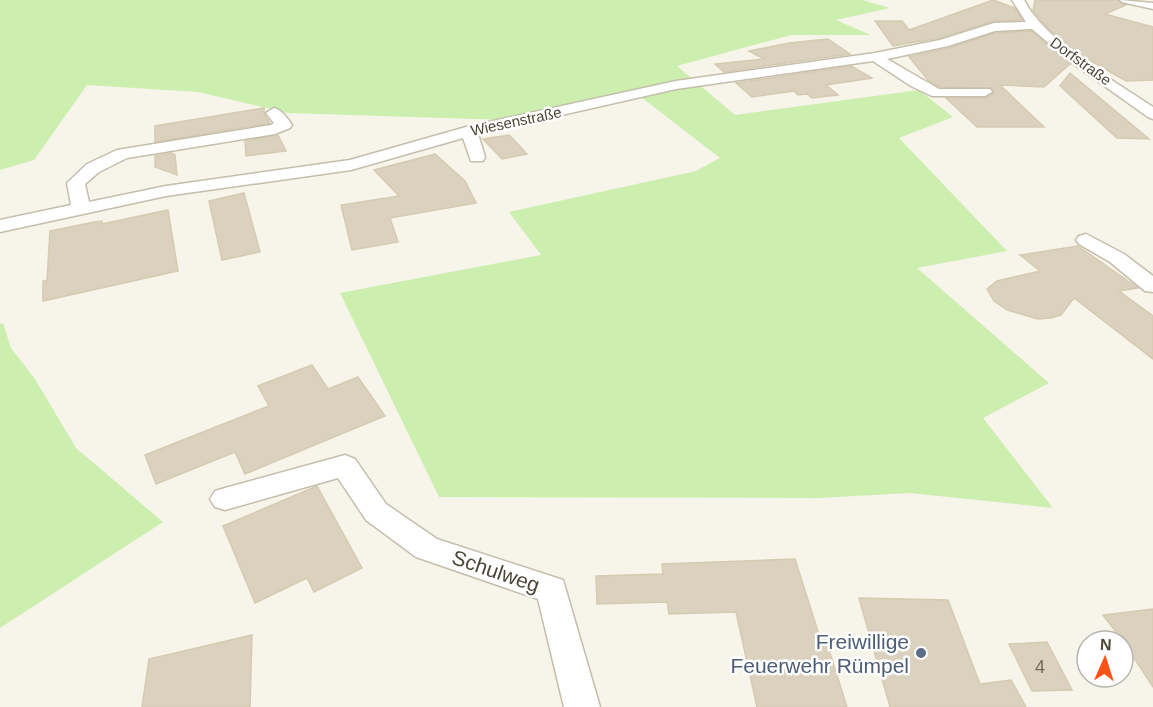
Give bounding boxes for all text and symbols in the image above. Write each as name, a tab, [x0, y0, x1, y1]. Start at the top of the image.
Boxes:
street label: Dorfstraße	[1047, 33, 1115, 89]
street label: Wiesenstraße	[469, 103, 563, 139]
street label: Schulweg	[449, 545, 543, 597]
north arrow	[1075, 629, 1135, 689]
place label: Freiwillige Feuerwehr Rümpel	[730, 630, 909, 677]
text: N	[1100, 636, 1112, 653]
marker: Freiwillige Feuerwehr Rümpel	[914, 646, 928, 660]
house number: 4	[1035, 657, 1045, 677]

